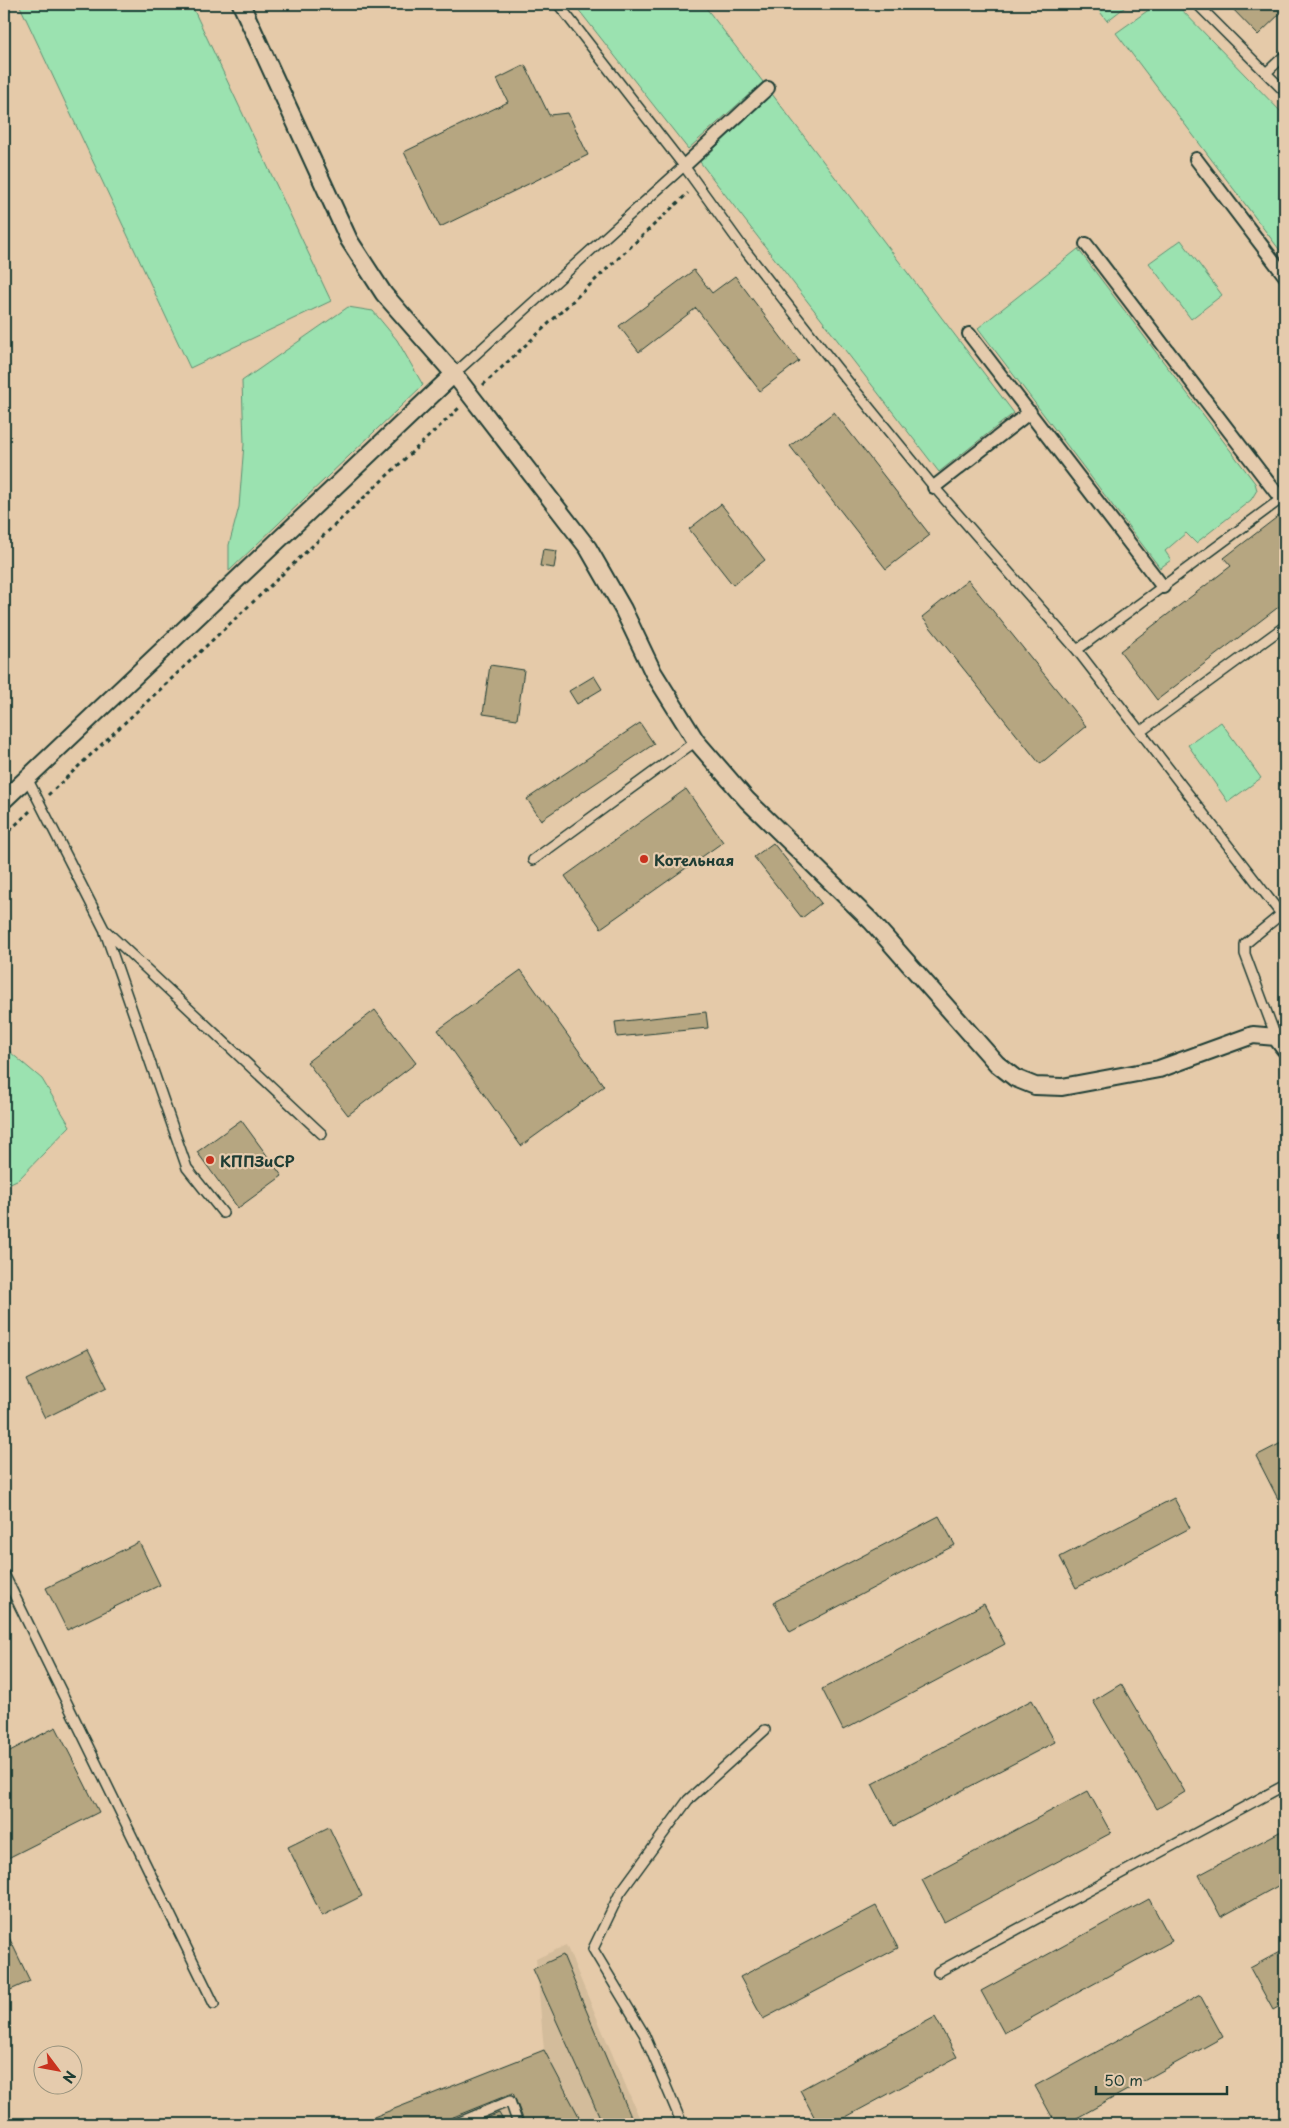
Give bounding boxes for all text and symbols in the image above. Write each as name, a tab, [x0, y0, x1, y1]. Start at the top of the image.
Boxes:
place label: Котельная	[654, 848, 734, 871]
marker: Котельная	[638, 853, 650, 865]
place label: КППЗиСР	[220, 1149, 295, 1172]
marker: КППЗиСР	[204, 1154, 216, 1166]
north arrow	[32, 2046, 82, 2096]
scale bar	[1096, 2063, 1228, 2095]
text: N	[58, 2067, 81, 2087]
text: 50 m	[1104, 2068, 1143, 2091]

